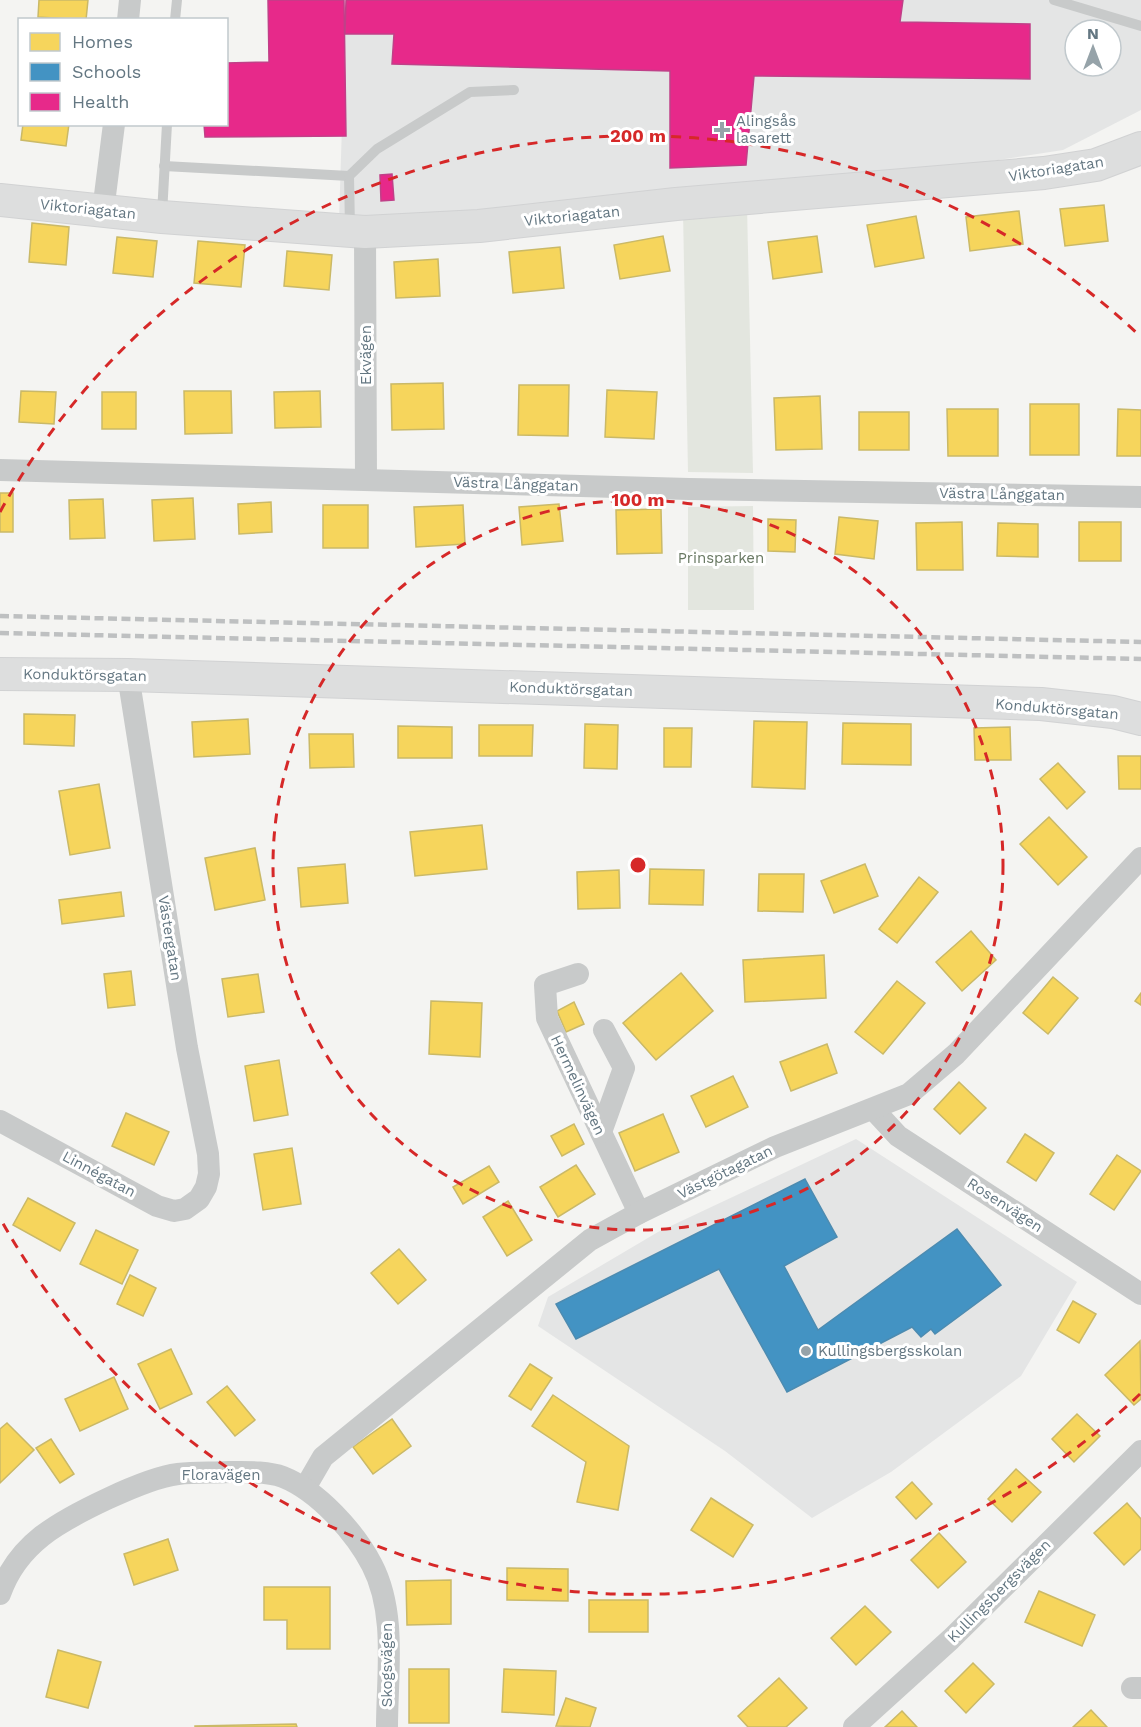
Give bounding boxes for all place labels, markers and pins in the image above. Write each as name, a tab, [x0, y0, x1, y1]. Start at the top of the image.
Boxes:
place label: Alingsås lasarett	[736, 112, 796, 147]
marker: Alingsås lasarett	[713, 121, 731, 139]
centre of rings	[628, 855, 648, 875]
place label: Kullingsbergsskolan	[818, 1342, 962, 1360]
marker: Kullingsbergsskolan	[799, 1344, 813, 1358]

